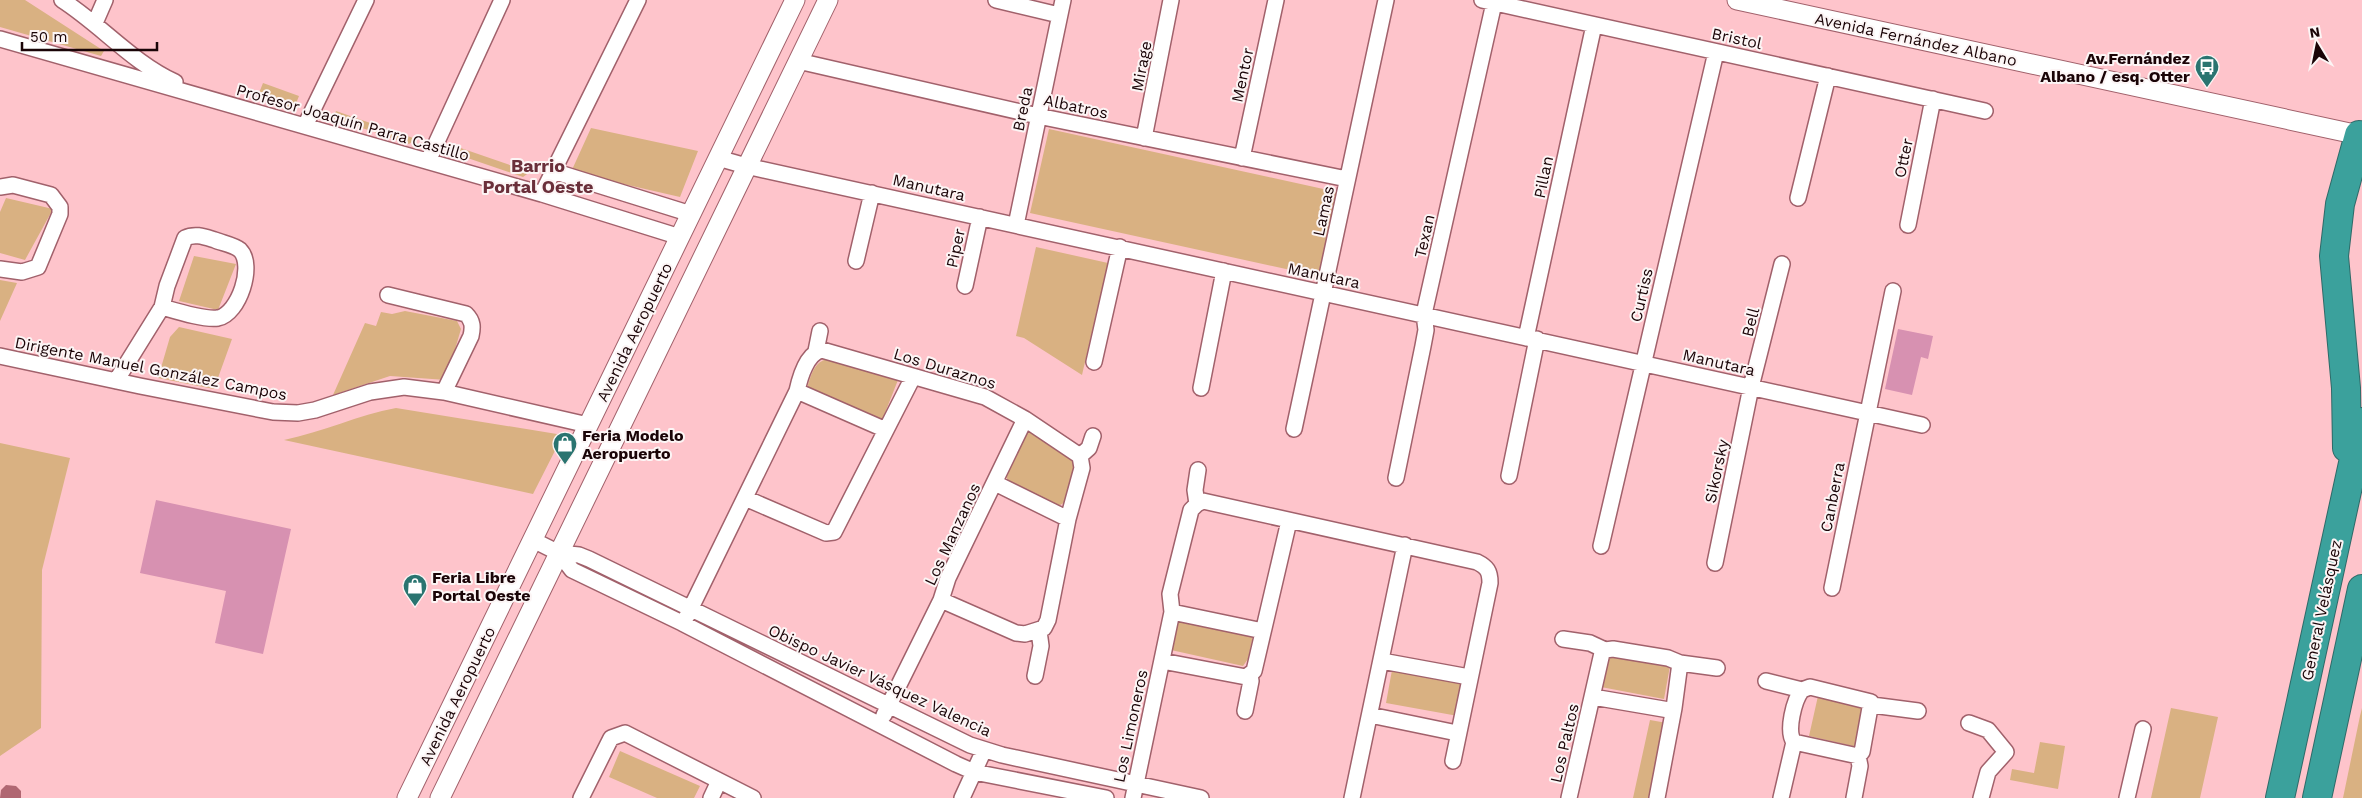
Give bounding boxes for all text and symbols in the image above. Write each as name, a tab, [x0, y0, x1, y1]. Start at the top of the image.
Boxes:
street label: Avenida Fernández Albano	[1813, 9, 2019, 70]
scale bar	[22, 20, 158, 52]
north arrow	[2292, 20, 2342, 70]
text: N	[2308, 23, 2321, 41]
street label: Bristol	[1710, 24, 1764, 53]
text: 50 m	[30, 28, 67, 46]
street label: Mirage	[1127, 39, 1156, 93]
street label: Mentor	[1227, 46, 1258, 104]
place label: Av.Fernández Albano / esq. Otter	[2040, 49, 2190, 86]
bus stop icon: Av.Fernández Albano / esq. Otter	[2194, 54, 2220, 88]
street label: Profesor Joaquín Parra Castillo	[234, 80, 472, 165]
street label: Breda	[1009, 85, 1036, 133]
street label: Albatros	[1042, 90, 1110, 123]
street label: Otter	[1890, 136, 1917, 180]
street label: Pillan	[1530, 154, 1557, 200]
district label: Barrio Portal Oeste	[483, 155, 593, 197]
street label: Manutara	[891, 170, 967, 205]
street label: Lamas	[1309, 184, 1338, 238]
street label: Texan	[1410, 212, 1439, 260]
street label: Piper	[942, 226, 969, 270]
street label: Manutara	[1286, 259, 1362, 292]
street label: Avenida Aeropuerto	[593, 260, 676, 405]
street label: Curtiss	[1626, 266, 1657, 324]
street label: Bell	[1738, 305, 1763, 339]
street label: Dirigente Manuel González Campos	[13, 333, 289, 404]
street label: Los Duraznos	[891, 344, 998, 393]
street label: Manutara	[1681, 345, 1757, 380]
place label: Feria Modelo Aeropuerto	[582, 426, 684, 463]
shop icon: Feria Modelo Aeropuerto	[552, 431, 578, 465]
street label: Sikorsky	[1700, 437, 1733, 505]
street label: Canberra	[1816, 460, 1849, 534]
street label: Los Manzanos	[920, 480, 984, 588]
street label: General Velásquez	[2297, 538, 2346, 682]
place label: Feria Libre Portal Oeste	[432, 568, 531, 605]
shop icon: Feria Libre Portal Oeste	[402, 573, 428, 607]
street label: Obispo Javier Vásquez Valencia	[765, 620, 994, 741]
street label: Avenida Aeropuerto	[416, 624, 499, 769]
street label: Los Limoneros	[1109, 668, 1152, 784]
street label: Los Paltos	[1546, 702, 1583, 785]

